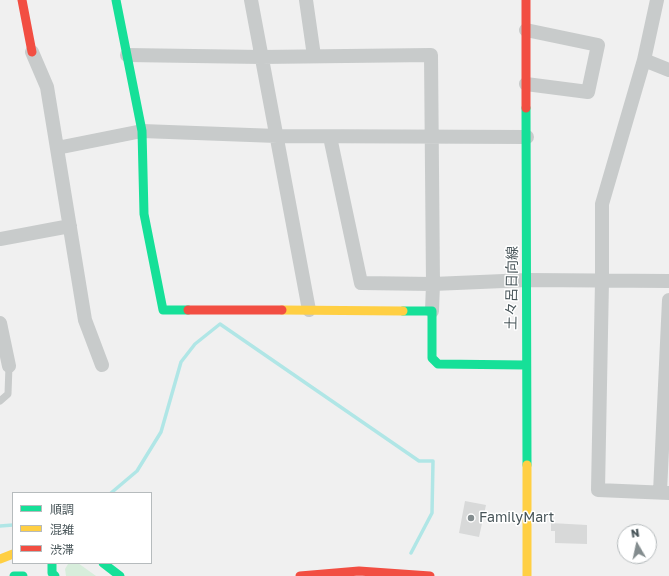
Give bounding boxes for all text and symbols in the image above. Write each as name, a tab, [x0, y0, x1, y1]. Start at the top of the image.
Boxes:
street label: 土々呂日向線	[503, 246, 521, 330]
legend	[12, 492, 152, 564]
text: 順調	[50, 502, 74, 517]
place label: FamilyMart	[479, 510, 554, 526]
marker: FamilyMart	[466, 513, 476, 523]
text: 混雑	[50, 522, 74, 537]
north arrow	[617, 524, 657, 564]
text: N	[630, 526, 640, 540]
text: 渋滞	[50, 542, 74, 557]

